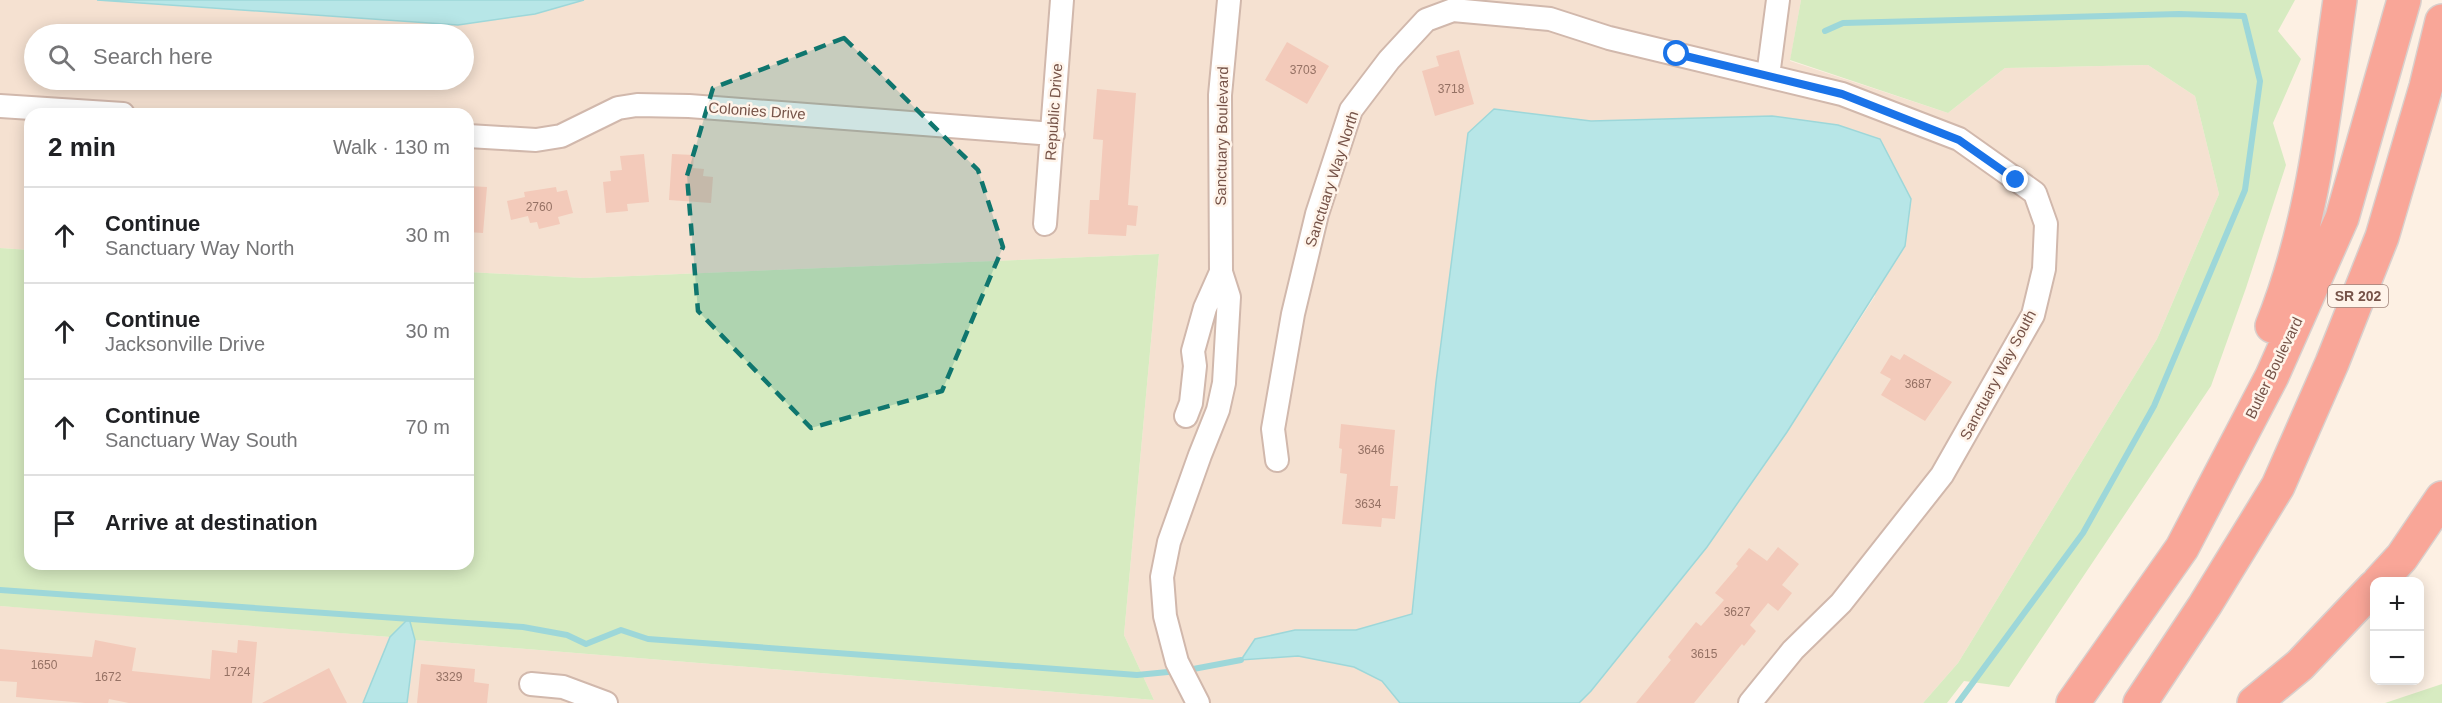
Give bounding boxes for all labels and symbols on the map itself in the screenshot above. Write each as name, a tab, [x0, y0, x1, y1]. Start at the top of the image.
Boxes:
route start	[1663, 40, 1689, 66]
street label: Republic Drive	[1042, 63, 1065, 161]
house number: 3703	[1290, 63, 1317, 77]
street label: Sanctuary Boulevard	[1212, 66, 1231, 206]
house number: 3718	[1438, 82, 1465, 96]
street label: Colonies Drive	[708, 99, 806, 122]
street label: Sanctuary Way North	[1302, 109, 1362, 249]
route end	[2002, 166, 2028, 192]
house number: 2760	[526, 200, 553, 214]
road number: SR 202	[2328, 285, 2388, 307]
street label: Sanctuary Way South	[1956, 307, 2039, 443]
street label: Butler Boulevard	[2242, 314, 2305, 421]
house number: 3687	[1905, 377, 1932, 391]
house number: 3646	[1358, 443, 1385, 457]
house number: 3634	[1355, 497, 1382, 511]
house number: 3627	[1724, 605, 1751, 619]
house number: 3615	[1691, 647, 1718, 661]
house number: 1650	[31, 658, 58, 672]
house number: 1724	[224, 665, 251, 679]
house number: 1672	[95, 670, 122, 684]
house number: 3329	[436, 670, 463, 684]

